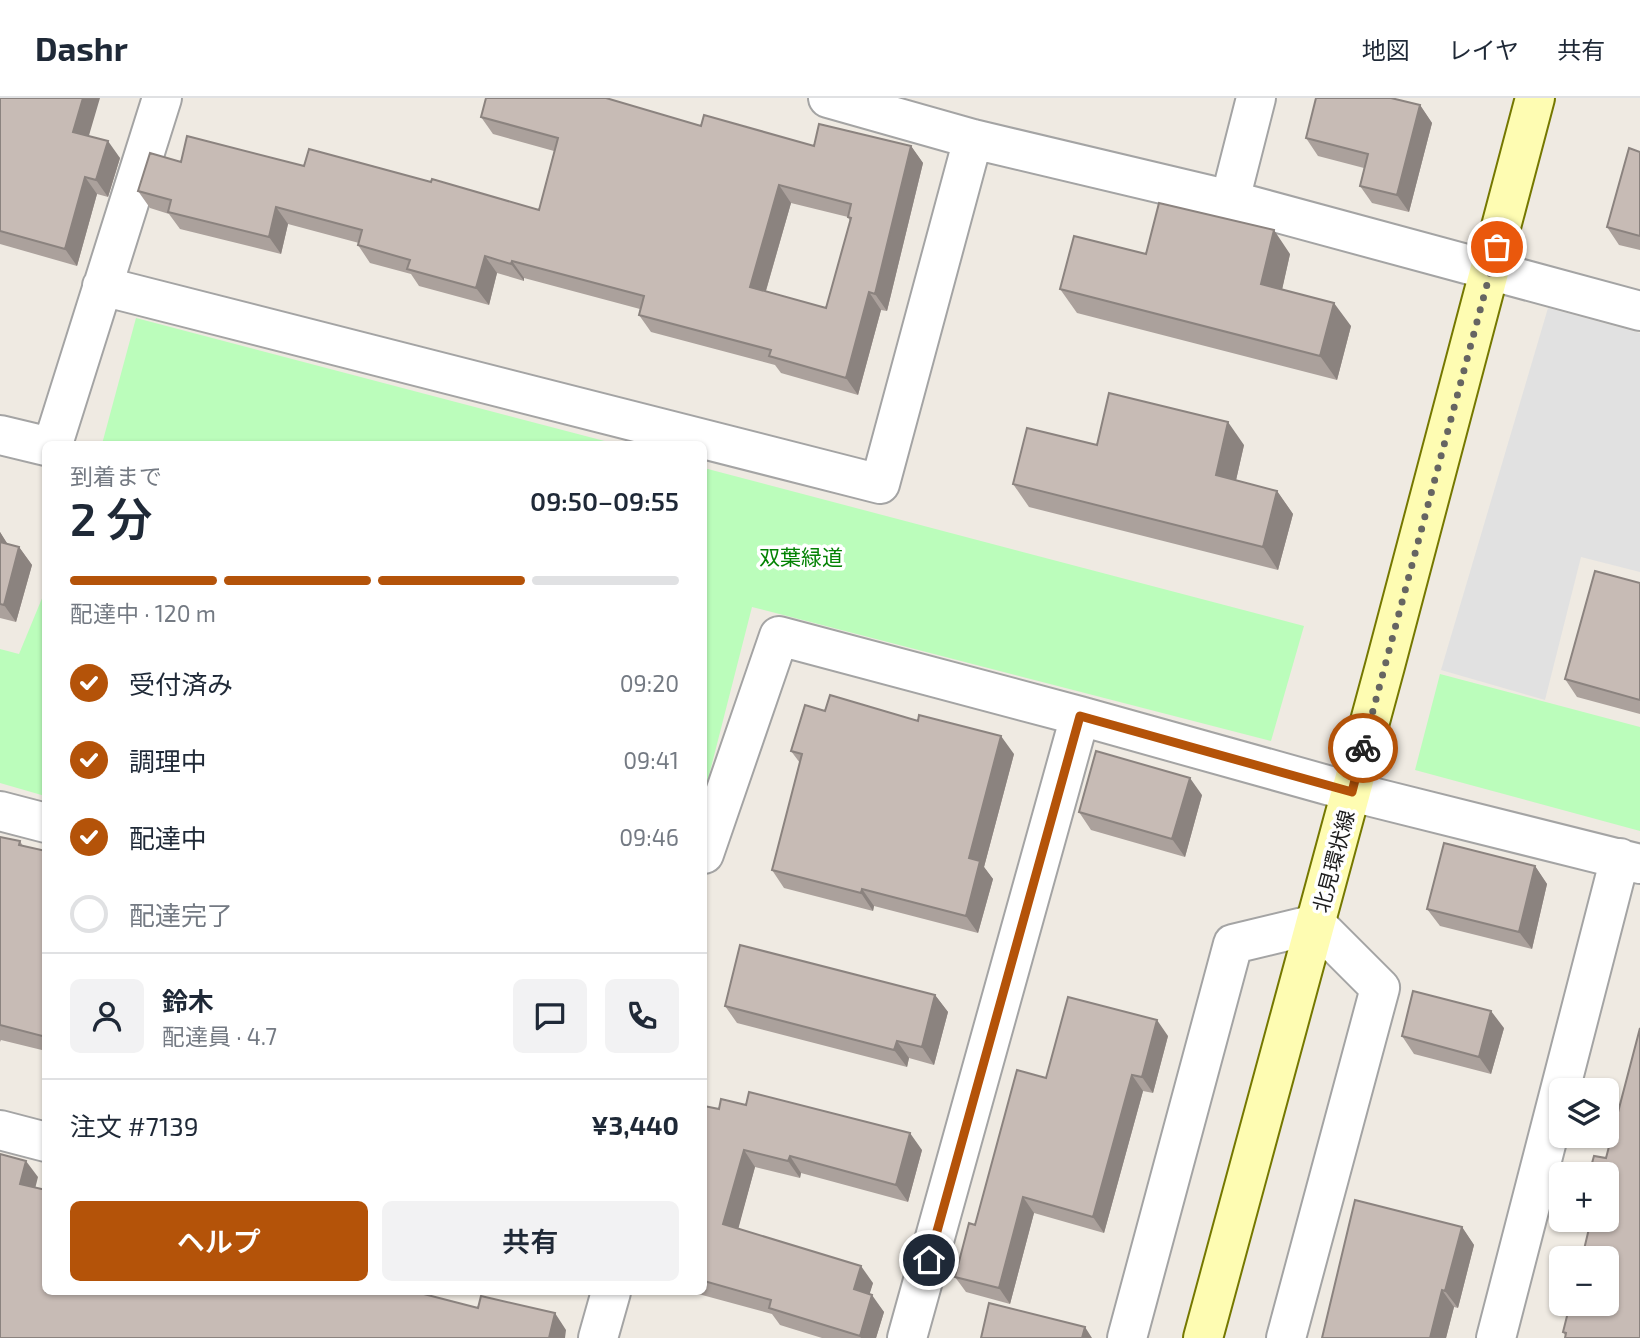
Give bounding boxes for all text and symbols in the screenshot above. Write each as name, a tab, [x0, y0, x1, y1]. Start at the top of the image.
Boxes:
text: Dashr	[35, 28, 128, 68]
text: 地図	[1362, 35, 1410, 64]
text: レイヤ	[1448, 35, 1519, 64]
text: 共有	[1557, 35, 1605, 64]
pin	[1467, 217, 1527, 277]
icon: bag	[1478, 228, 1516, 266]
text: 到着まで	[70, 462, 162, 490]
text: 09:50–09:55	[530, 485, 679, 516]
text: 2 分	[70, 490, 152, 545]
park label: 双葉緑道	[759, 544, 843, 569]
text: 配達中 · 120 m	[70, 599, 216, 627]
icon: check	[70, 664, 108, 702]
text: 受付済み	[129, 668, 233, 699]
text: 09:20	[620, 669, 679, 697]
courier	[1328, 713, 1398, 783]
icon: bike	[1344, 729, 1382, 767]
icon: check	[70, 741, 108, 779]
text: 調理中	[129, 745, 207, 776]
text: 09:41	[623, 746, 679, 774]
street label: 北見環状線	[1307, 807, 1359, 915]
icon: check	[70, 818, 108, 856]
text: 配達中	[129, 822, 207, 853]
text: 09:46	[619, 823, 679, 851]
text: 配達完了	[129, 899, 233, 930]
button: person	[70, 979, 144, 1053]
button: chat	[513, 979, 587, 1053]
button: phone	[605, 979, 679, 1053]
text: 鈴木	[162, 985, 214, 1016]
text: 配達員 · 4.7	[162, 1022, 277, 1050]
map controls	[1549, 1078, 1619, 1316]
button: layers	[1549, 1078, 1619, 1148]
text: ¥3,440	[591, 1109, 679, 1140]
text: 注文 #7139	[70, 1110, 199, 1141]
button: +	[1549, 1162, 1619, 1232]
button: ヘルプ	[70, 1201, 368, 1281]
button: 共有	[382, 1201, 679, 1281]
pin	[899, 1230, 959, 1290]
icon: home	[910, 1241, 948, 1279]
button: −	[1549, 1246, 1619, 1316]

